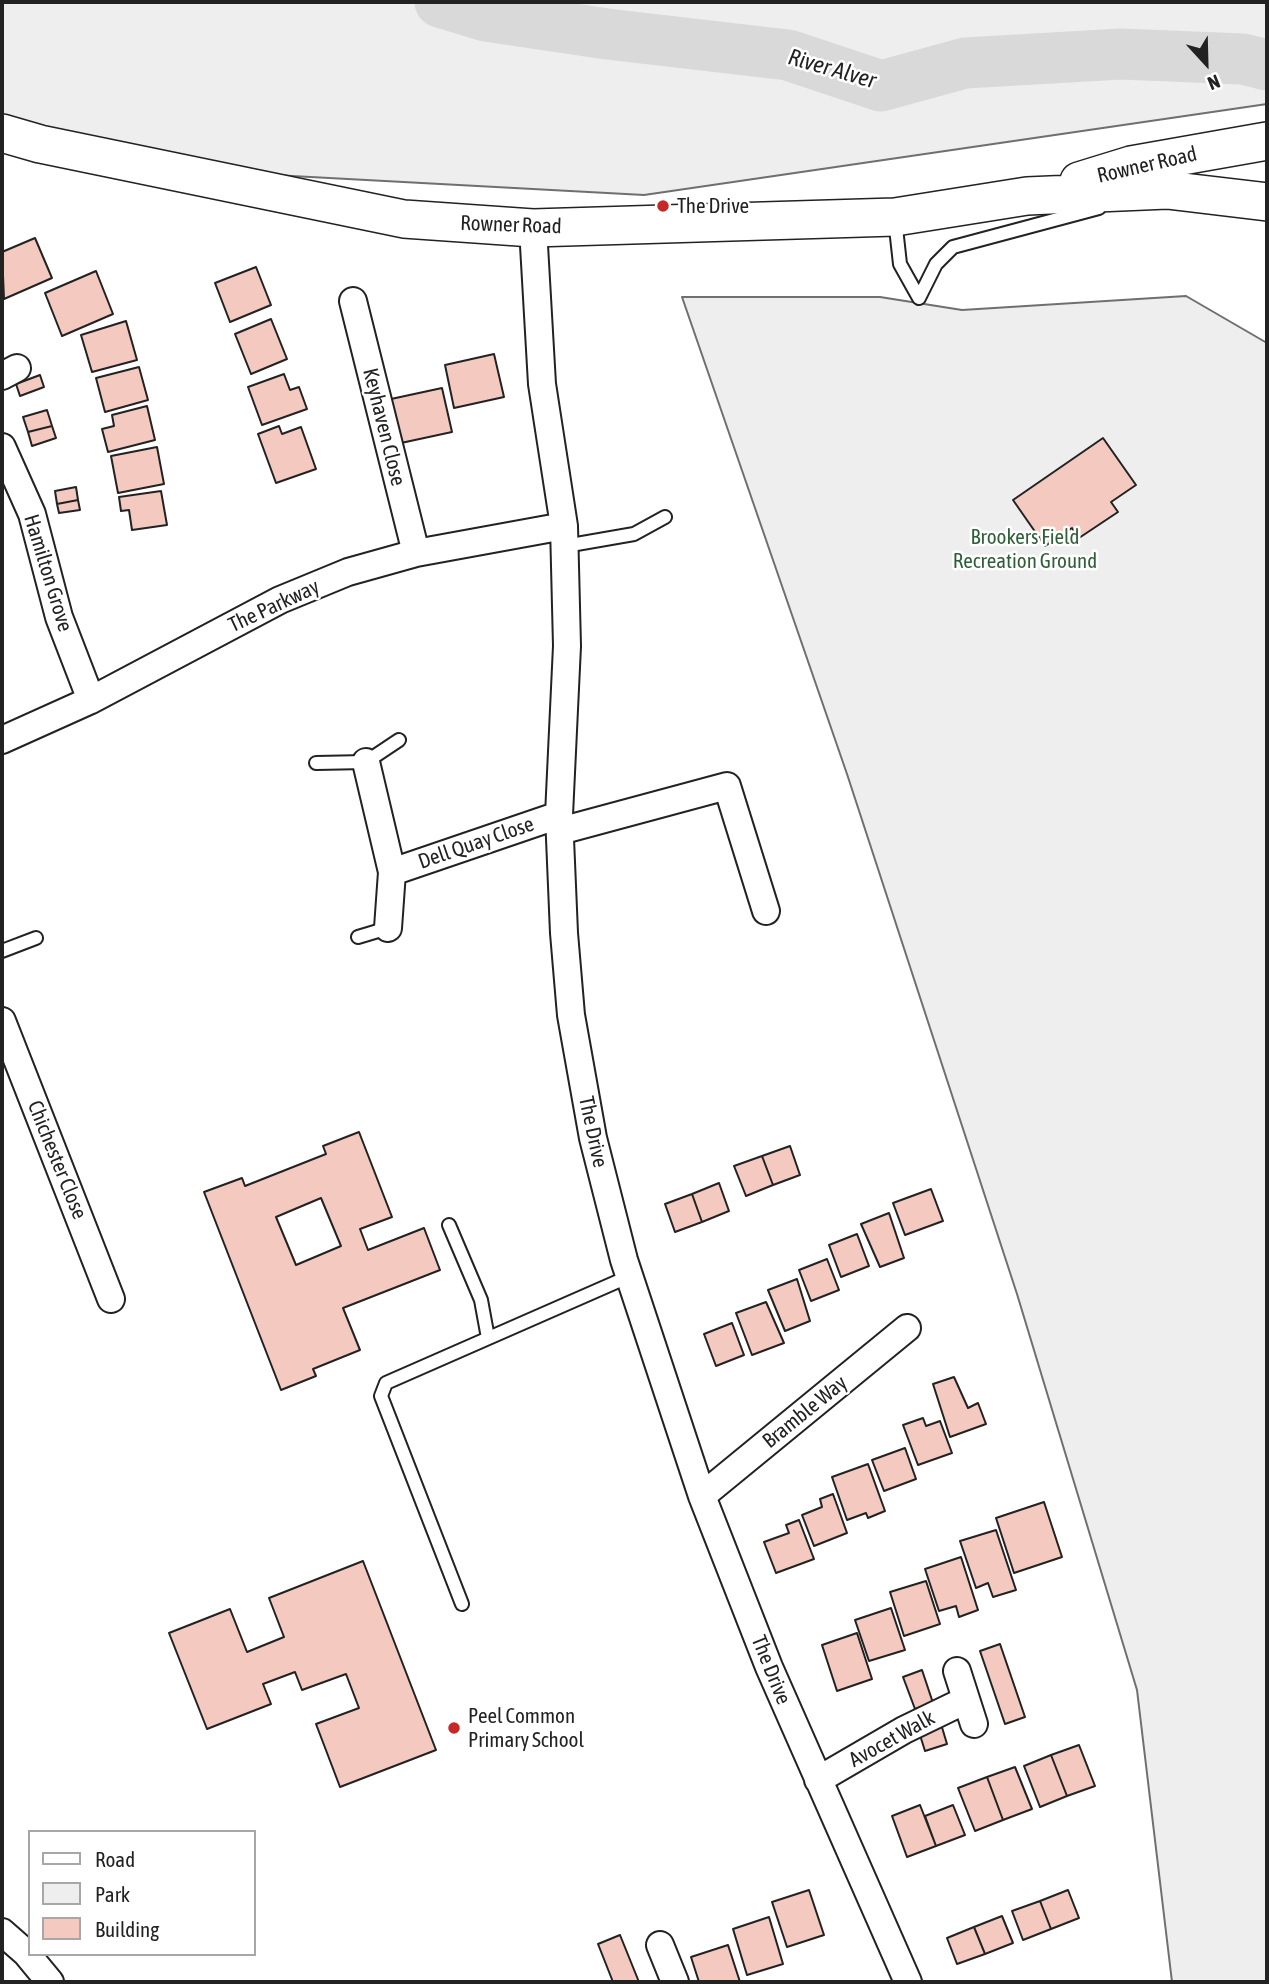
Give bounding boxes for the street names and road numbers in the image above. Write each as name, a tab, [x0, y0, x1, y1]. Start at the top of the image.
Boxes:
street label: Rowner Road	[1095, 141, 1199, 189]
street label: Rowner Road	[460, 211, 562, 239]
street label: Keyhaven Close	[357, 366, 411, 488]
street label: Hamilton Grove	[18, 511, 78, 635]
street label: The Parkway	[225, 574, 323, 638]
street label: Dell Quay Close	[415, 811, 537, 875]
street label: The Drive	[573, 1094, 613, 1170]
street label: Chichester Close	[22, 1097, 92, 1223]
street label: Bramble Way	[758, 1370, 852, 1454]
street label: The Drive	[746, 1632, 796, 1708]
street label: Avocet Walk	[845, 1705, 939, 1773]

